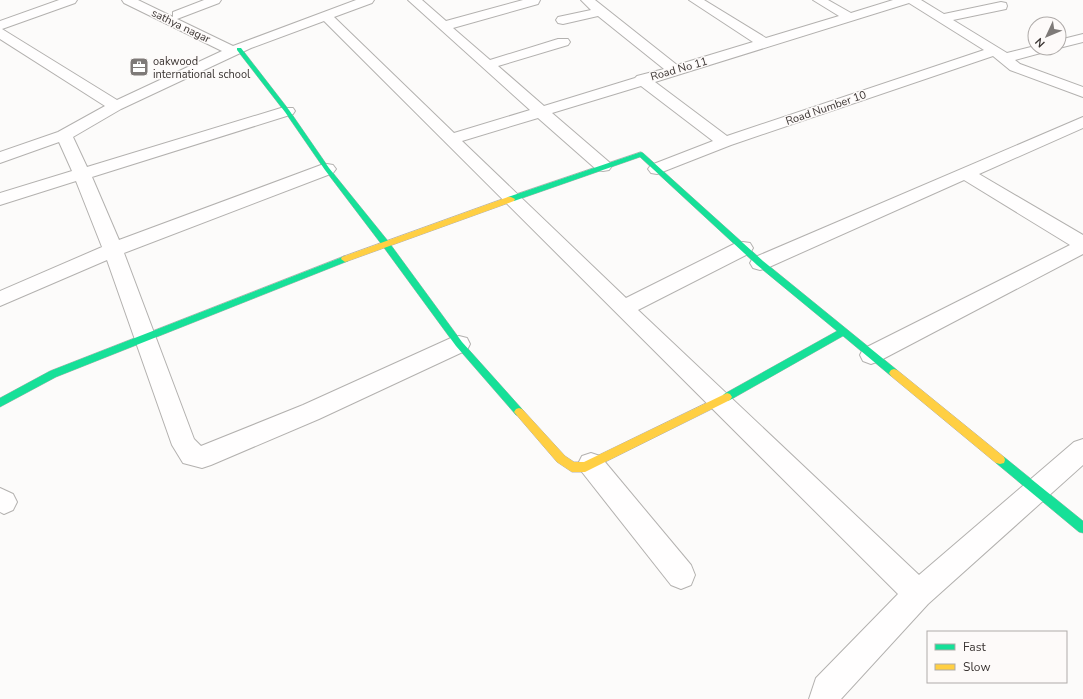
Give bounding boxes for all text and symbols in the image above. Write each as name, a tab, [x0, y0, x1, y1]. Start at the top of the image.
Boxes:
street label: sathya nagar	[149, 5, 213, 47]
north arrow	[1027, 16, 1067, 56]
text: N	[1032, 34, 1048, 51]
place label: oakwood international school	[153, 54, 251, 82]
street label: Road No 11	[649, 54, 709, 84]
office icon: oakwood international school	[128, 56, 150, 78]
street label: Road Number 10	[784, 87, 869, 129]
legend	[927, 631, 1067, 683]
text: Fast	[963, 639, 986, 655]
text: Slow	[963, 659, 991, 675]

